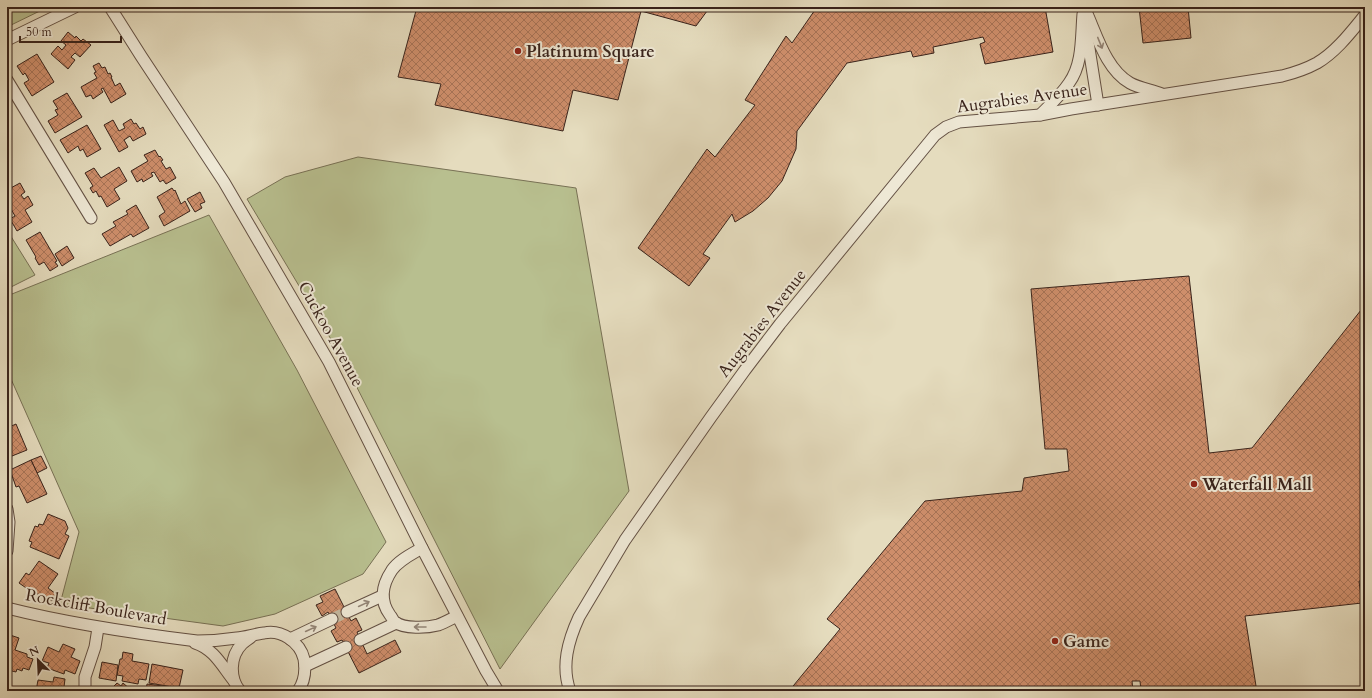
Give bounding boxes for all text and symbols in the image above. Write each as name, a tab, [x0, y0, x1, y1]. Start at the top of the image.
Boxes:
scale bar	[20, 18, 121, 44]
text: 50 m	[26, 24, 53, 40]
one-way arrow	[1097, 36, 1104, 48]
place label: Platinum Square	[526, 40, 655, 63]
marker: Platinum Square	[513, 46, 523, 56]
street label: Augrabies Avenue	[955, 77, 1089, 119]
street label: Augrabies Avenue	[712, 264, 812, 382]
street label: Cuckoo Avenue	[293, 277, 369, 391]
place label: Waterfall Mall	[1201, 473, 1312, 496]
marker: Waterfall Mall	[1189, 479, 1199, 489]
street label: Rockcliff Boulevard	[24, 583, 168, 631]
one-way arrow	[358, 600, 370, 607]
one-way arrow	[414, 623, 427, 631]
one-way arrow	[305, 625, 317, 632]
place label: Game	[1063, 630, 1109, 653]
marker: Game	[1050, 636, 1060, 646]
north arrow	[18, 640, 58, 680]
text: N	[27, 642, 42, 660]

